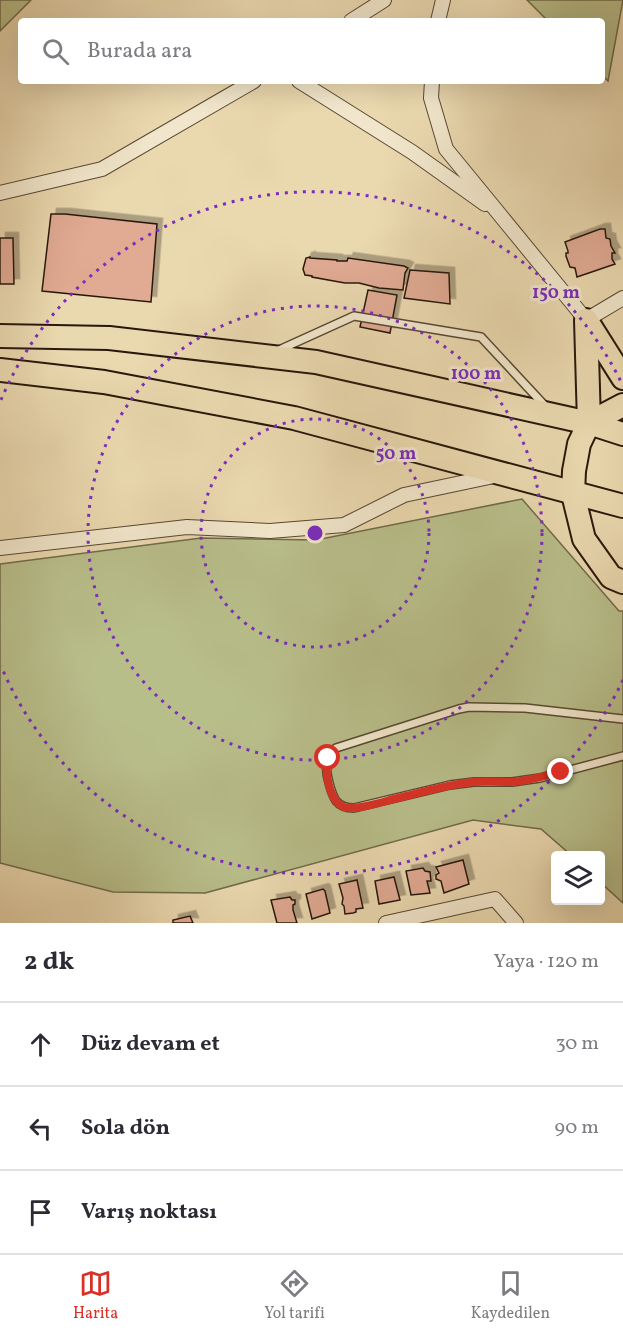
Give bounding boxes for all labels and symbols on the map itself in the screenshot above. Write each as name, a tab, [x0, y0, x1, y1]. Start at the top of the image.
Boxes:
text: 150 m	[532, 281, 580, 306]
text: 100 m	[451, 362, 501, 387]
text: 50 m	[376, 442, 416, 467]
centre of rings	[305, 523, 325, 543]
route start	[314, 744, 340, 770]
route end	[547, 758, 573, 784]

